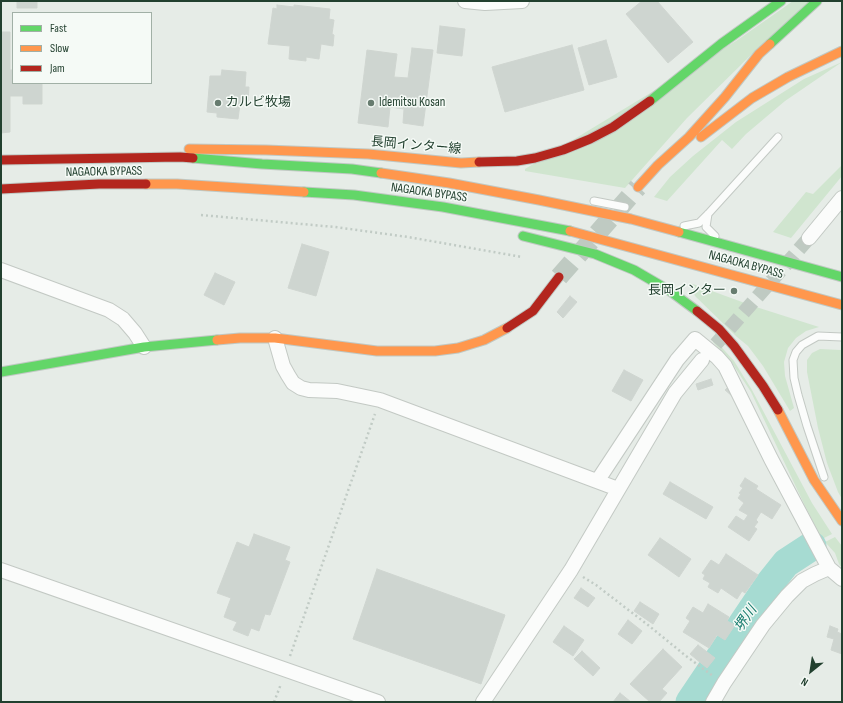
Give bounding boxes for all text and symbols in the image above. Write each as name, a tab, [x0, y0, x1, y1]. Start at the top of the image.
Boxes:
legend	[12, 12, 152, 84]
text: Fast	[50, 21, 67, 36]
text: Slow	[50, 41, 69, 56]
text: Jam	[50, 61, 65, 76]
place label: カルビ牧場	[226, 95, 291, 111]
place label: Idemitsu Kosan	[379, 95, 445, 111]
marker: カルビ牧場	[213, 98, 223, 108]
marker: Idemitsu Kosan	[366, 98, 376, 108]
street label: 長岡インター線	[370, 134, 462, 158]
street label: NAGAOKA BYPASS	[65, 164, 143, 180]
street label: NAGAOKA BYPASS	[390, 180, 468, 206]
street label: NAGAOKA BYPASS	[707, 248, 785, 282]
place label: 長岡インター	[648, 283, 726, 299]
marker: 長岡インター	[729, 286, 739, 296]
water label: 堺川	[731, 603, 761, 635]
north arrow	[791, 651, 831, 691]
text: N	[799, 675, 811, 689]

